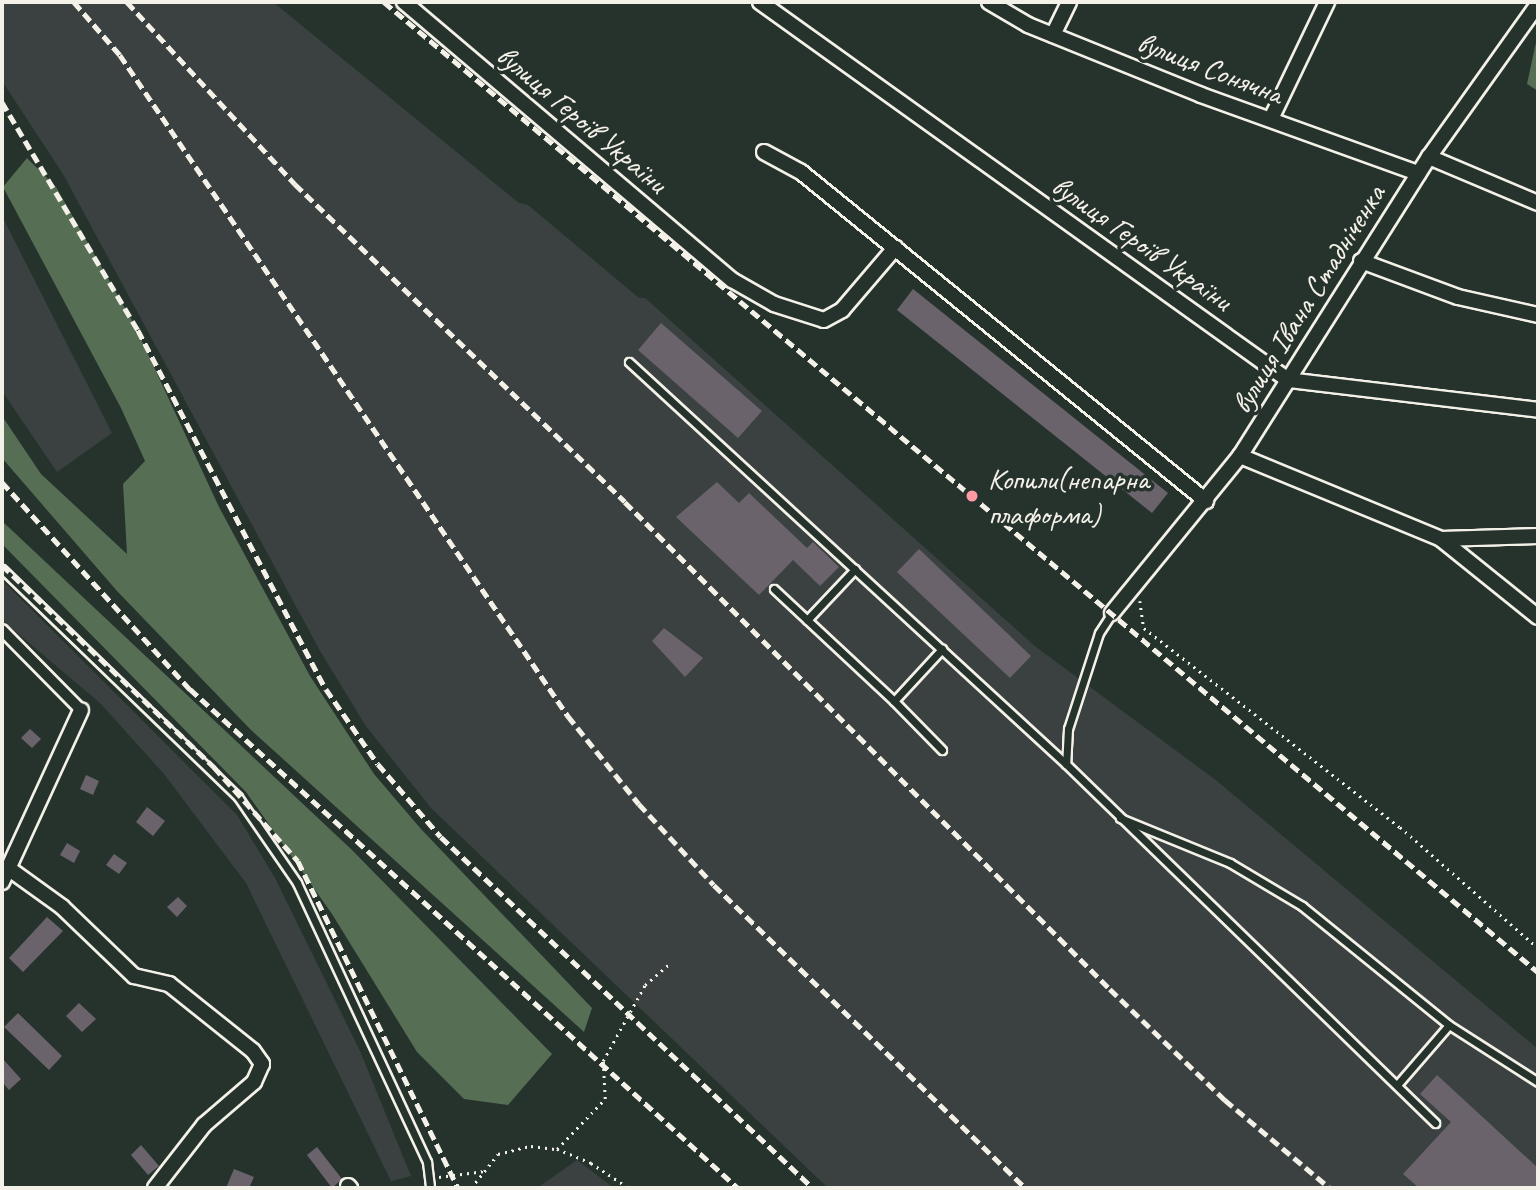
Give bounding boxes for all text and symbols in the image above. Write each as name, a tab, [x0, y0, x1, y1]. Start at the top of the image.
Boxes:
street label: вулиця Сонячна	[1132, 24, 1288, 112]
street label: вулиця Героїв України	[489, 37, 675, 201]
street label: вулиця Героїв України	[1045, 168, 1239, 318]
street label: вулиця Івана Стадніченка	[1223, 178, 1393, 420]
place label: Копили(непарна плаформа)	[988, 461, 1149, 532]
marker: Копили(непарна плаформа)	[962, 486, 982, 506]

